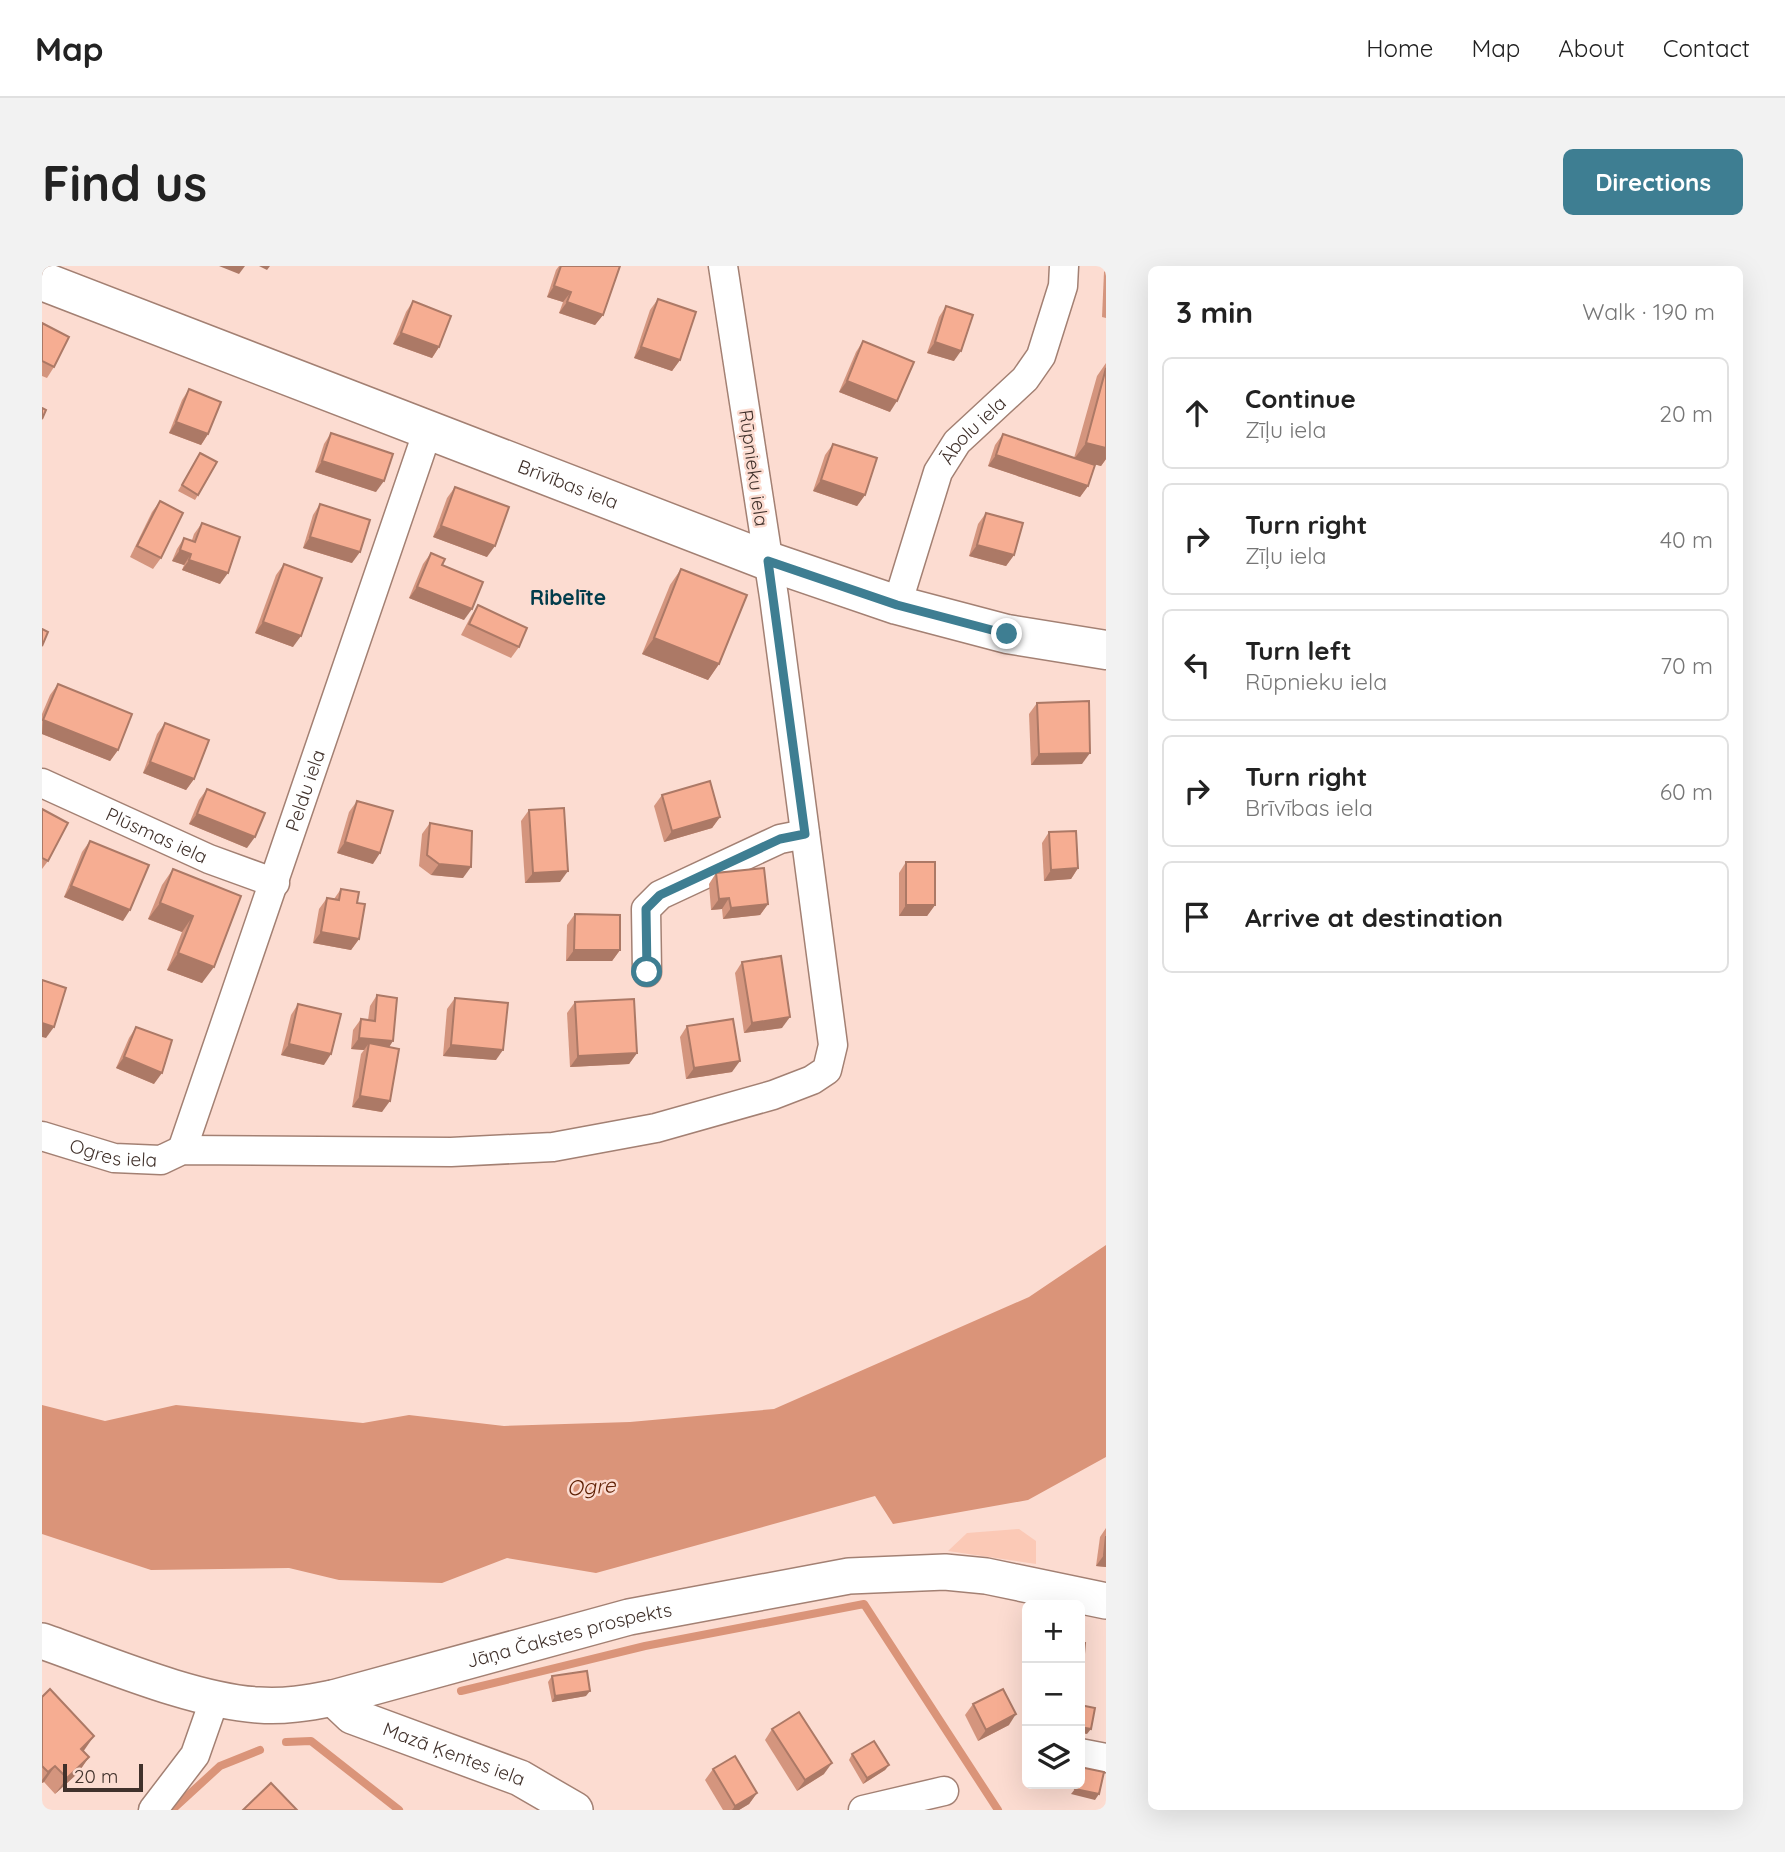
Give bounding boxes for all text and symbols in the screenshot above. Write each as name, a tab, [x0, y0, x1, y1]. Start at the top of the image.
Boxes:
text: Map	[35, 28, 103, 69]
text: Home	[1366, 33, 1433, 63]
text: Map	[1471, 33, 1520, 63]
text: About	[1558, 33, 1625, 63]
text: Contact	[1663, 33, 1750, 63]
button: Directions	[1563, 149, 1743, 215]
text: Find us	[42, 152, 207, 213]
text: 3 min	[1176, 293, 1253, 331]
text: Walk · 190 m	[1582, 297, 1715, 326]
text: Continue	[1245, 382, 1356, 415]
street label: Ābolu iela	[934, 391, 1011, 469]
icon: ahead	[1178, 394, 1216, 432]
text: 20 m	[1659, 399, 1713, 428]
street label: Rūpnieku iela	[734, 408, 774, 528]
text: Zīļu iela	[1245, 415, 1327, 444]
street label: Brīvības iela	[515, 454, 622, 514]
text: Turn right	[1245, 508, 1367, 541]
icon: right	[1178, 520, 1216, 558]
text: 40 m	[1660, 525, 1713, 554]
text: Zīļu iela	[1245, 541, 1327, 570]
district label: Ribelīte	[530, 584, 606, 610]
route end	[991, 618, 1022, 649]
text: Turn left	[1245, 634, 1352, 667]
icon: left	[1178, 646, 1216, 684]
text: 70 m	[1660, 651, 1713, 680]
text: Rūpnieku iela	[1245, 667, 1387, 696]
street label: Peldu iela	[280, 746, 330, 834]
text: Turn right	[1245, 760, 1367, 793]
icon: right	[1178, 772, 1216, 810]
text: 60 m	[1660, 777, 1713, 806]
text: Brīvības iela	[1245, 793, 1373, 822]
street label: Plūsmas iela	[102, 802, 211, 869]
icon: arrive	[1178, 898, 1216, 936]
text: Arrive at destination	[1245, 901, 1503, 934]
route start	[631, 956, 662, 987]
street label: Ogres iela	[67, 1133, 158, 1172]
water label: Ogre	[566, 1471, 617, 1501]
street label: Jāņa Čakstes prospekts	[464, 1597, 674, 1673]
map controls	[1022, 1600, 1085, 1789]
button: +	[1022, 1600, 1085, 1663]
button: −	[1022, 1663, 1085, 1726]
street label: Mazā Ķentes iela	[380, 1717, 528, 1791]
button: layers	[1022, 1726, 1085, 1789]
scale bar	[63, 1761, 144, 1793]
text: 20 m	[74, 1764, 118, 1788]

